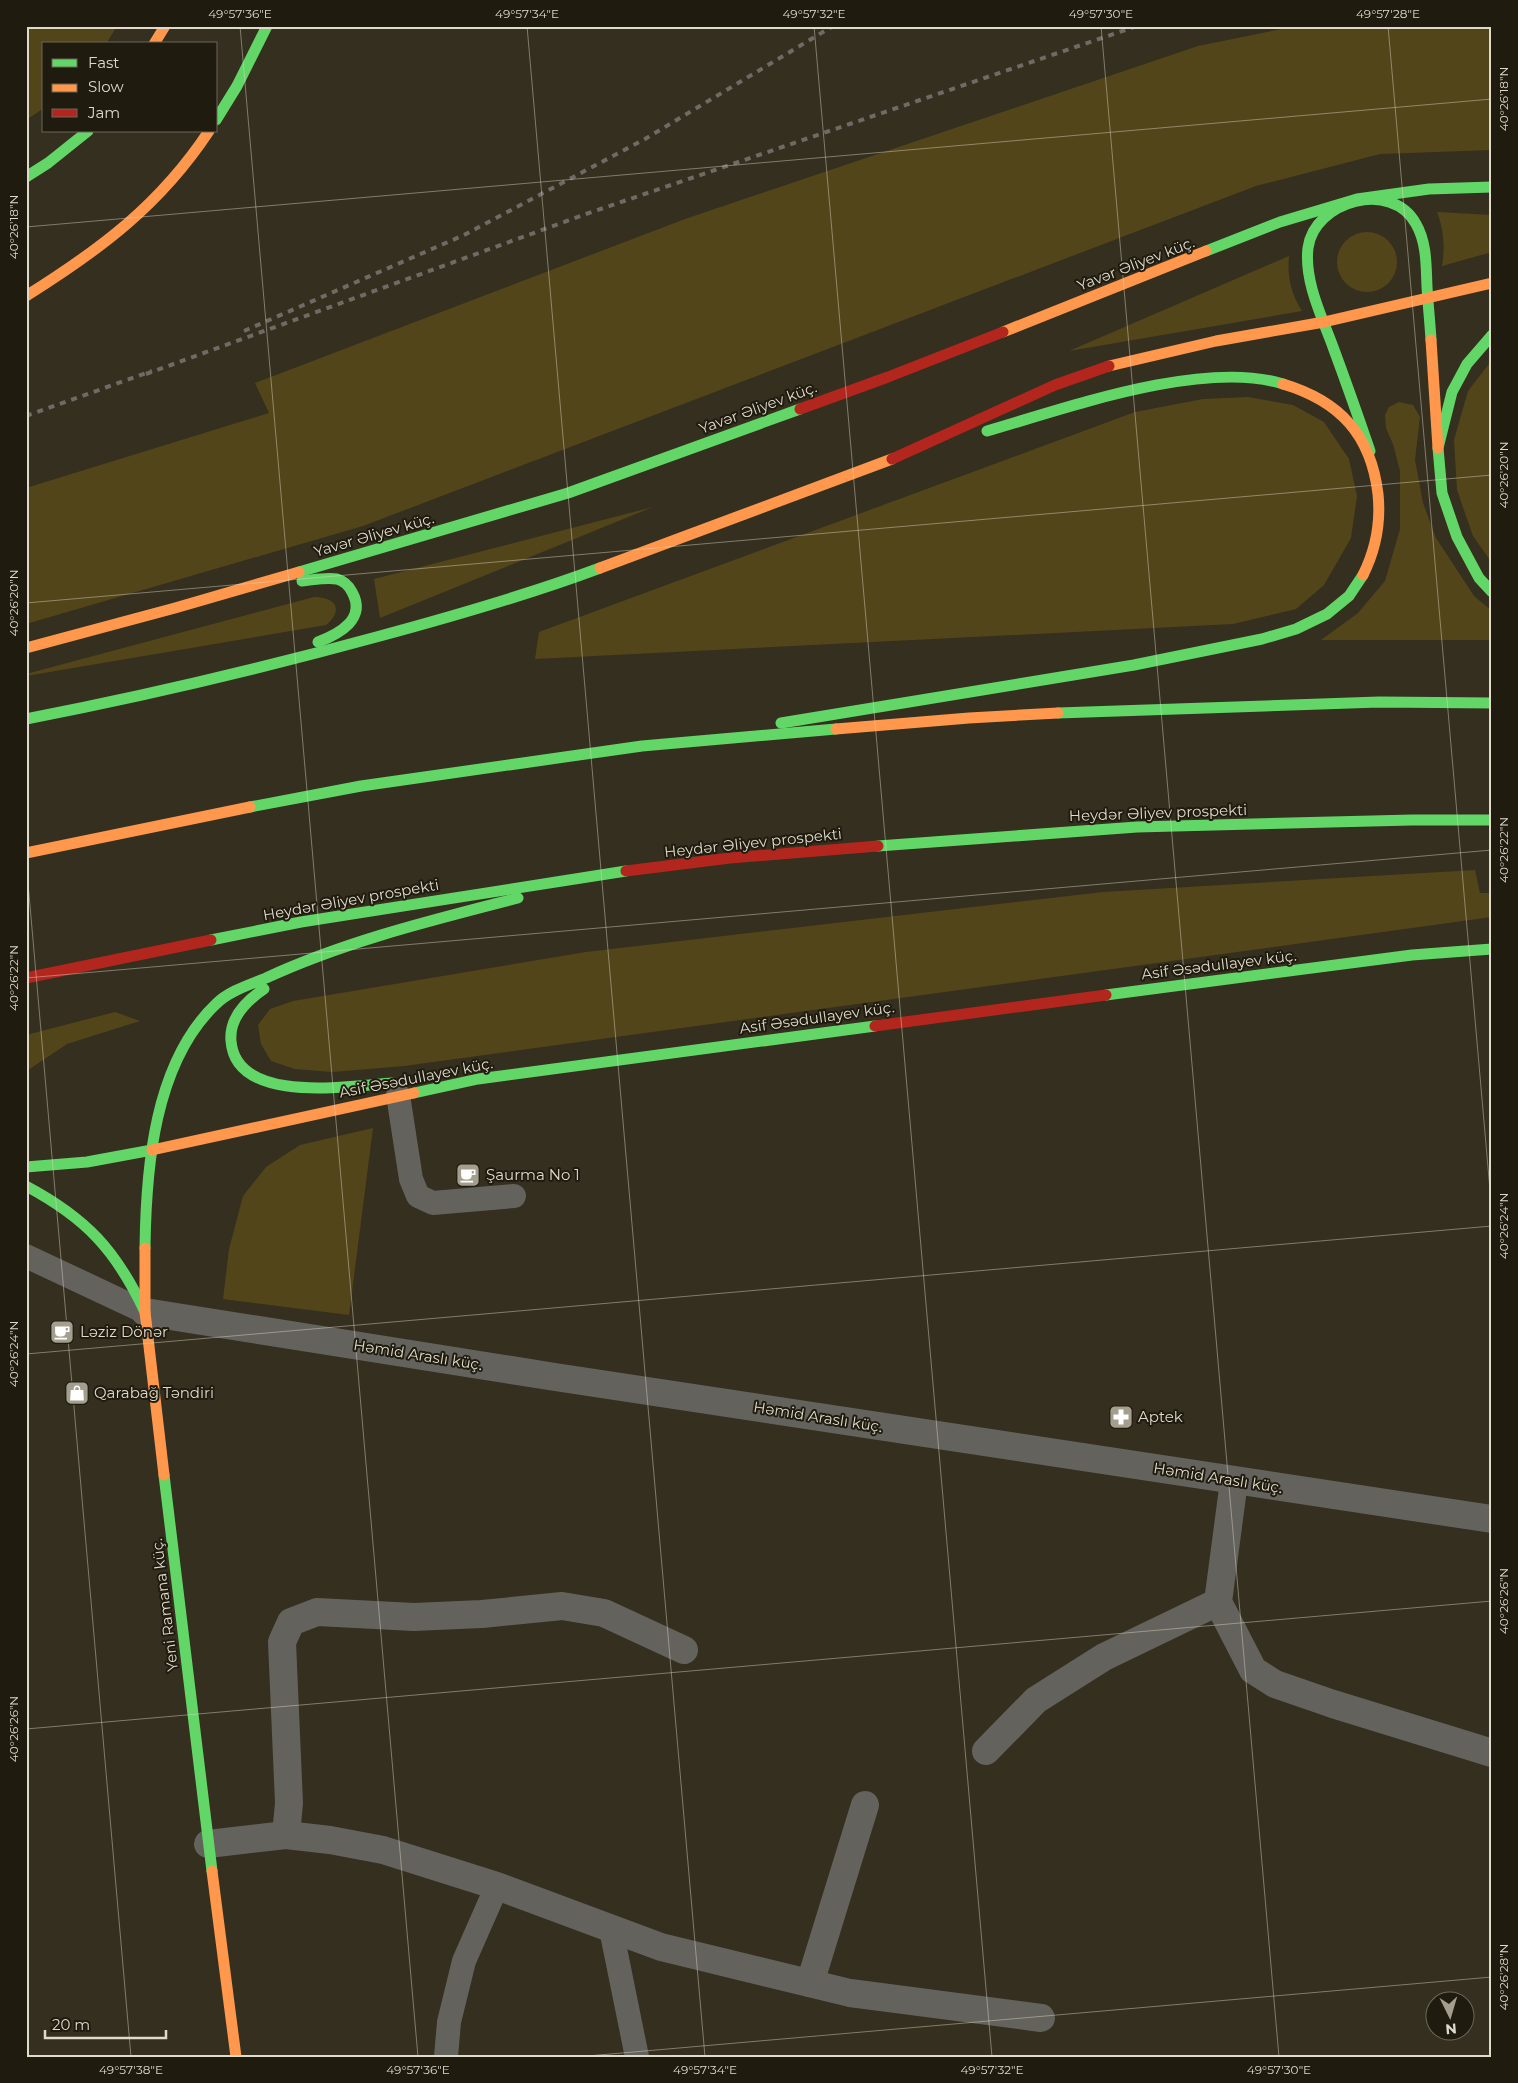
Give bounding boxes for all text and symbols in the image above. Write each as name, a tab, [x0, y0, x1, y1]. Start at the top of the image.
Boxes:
text: 49°57'36"E	[208, 6, 272, 21]
text: 49°57'34"E	[495, 6, 559, 21]
text: 49°57'32"E	[782, 6, 846, 21]
text: 49°57'30"E	[1069, 6, 1133, 21]
text: 49°57'28"E	[1356, 6, 1420, 21]
legend	[42, 42, 218, 132]
text: Fast	[88, 53, 119, 72]
text: 40°26'18"N	[1496, 67, 1511, 131]
text: Slow	[88, 77, 124, 96]
text: Jam	[87, 103, 120, 122]
text: 40°26'18"N	[6, 195, 21, 259]
street label: Yavər Əliyev küç.	[1074, 232, 1197, 295]
street label: Yavər Əliyev küç.	[696, 377, 819, 438]
text: 40°26'20"N	[1496, 441, 1511, 509]
street label: Yavər Əliyev küç.	[312, 508, 436, 561]
text: 40°26'20"N	[6, 569, 21, 637]
street label: Heydər Əliyev prospekti	[1068, 800, 1247, 825]
text: 40°26'22"N	[1496, 817, 1511, 883]
street label: Heydər Əliyev prospekti	[663, 824, 843, 861]
street label: Heydər Əliyev prospekti	[261, 875, 440, 924]
text: 40°26'22"N	[6, 945, 21, 1011]
street label: Asif Əsədullayev küç.	[1140, 946, 1298, 983]
street label: Asif Əsədullayev küç.	[738, 997, 896, 1038]
street label: Asif Əsədullayev küç.	[337, 1053, 494, 1102]
cafe icon: Şaurma No 1	[455, 1162, 481, 1188]
place label: Şaurma No 1	[486, 1165, 580, 1184]
text: 40°26'24"N	[1496, 1193, 1511, 1259]
cafe icon: Ləziz Dönər	[49, 1319, 75, 1345]
text: 40°26'24"N	[6, 1321, 21, 1387]
place label: Ləziz Dönər	[80, 1322, 168, 1341]
street label: Həmid Araslı küç.	[352, 1335, 484, 1374]
shop icon: Qarabağ Təndiri	[64, 1380, 90, 1406]
place label: Qarabağ Təndiri	[94, 1383, 214, 1402]
street label: Həmid Araslı küç.	[752, 1397, 884, 1436]
pharmacy icon: Aptek	[1108, 1404, 1134, 1430]
place label: Aptek	[1138, 1407, 1183, 1426]
street label: Həmid Araslı küç.	[1152, 1458, 1284, 1497]
street label: Yeni Ramana küç.	[147, 1537, 182, 1673]
text: 40°26'26"N	[1496, 1568, 1511, 1634]
text: 40°26'26"N	[6, 1696, 21, 1762]
text: 40°26'28"N	[1496, 1944, 1511, 2010]
north arrow	[1426, 1990, 1476, 2040]
scale bar	[45, 2008, 166, 2040]
text: 20 m	[52, 2015, 90, 2034]
text: N	[1445, 2019, 1458, 2038]
text: 49°57'38"E	[99, 2062, 163, 2077]
text: 49°57'36"E	[386, 2062, 450, 2077]
text: 49°57'34"E	[673, 2062, 737, 2077]
text: 49°57'32"E	[960, 2062, 1024, 2077]
text: 49°57'30"E	[1247, 2062, 1311, 2077]

